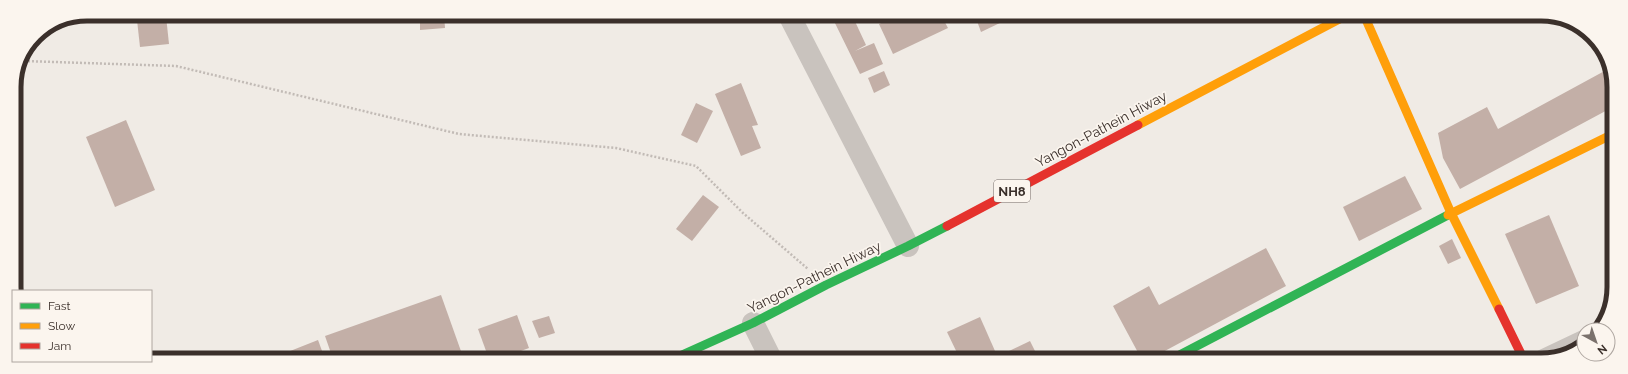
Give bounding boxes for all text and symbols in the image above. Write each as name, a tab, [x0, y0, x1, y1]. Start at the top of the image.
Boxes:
street label: Yangon-Pathein Hiway	[1033, 87, 1170, 170]
road number: NH8	[994, 180, 1030, 202]
street label: Yangon-Pathein Hiway	[745, 238, 884, 316]
legend	[12, 290, 152, 362]
text: Fast	[48, 299, 71, 313]
text: Slow	[48, 319, 75, 333]
north arrow	[1576, 322, 1616, 362]
text: Jam	[48, 339, 71, 353]
text: N	[1595, 342, 1610, 357]

